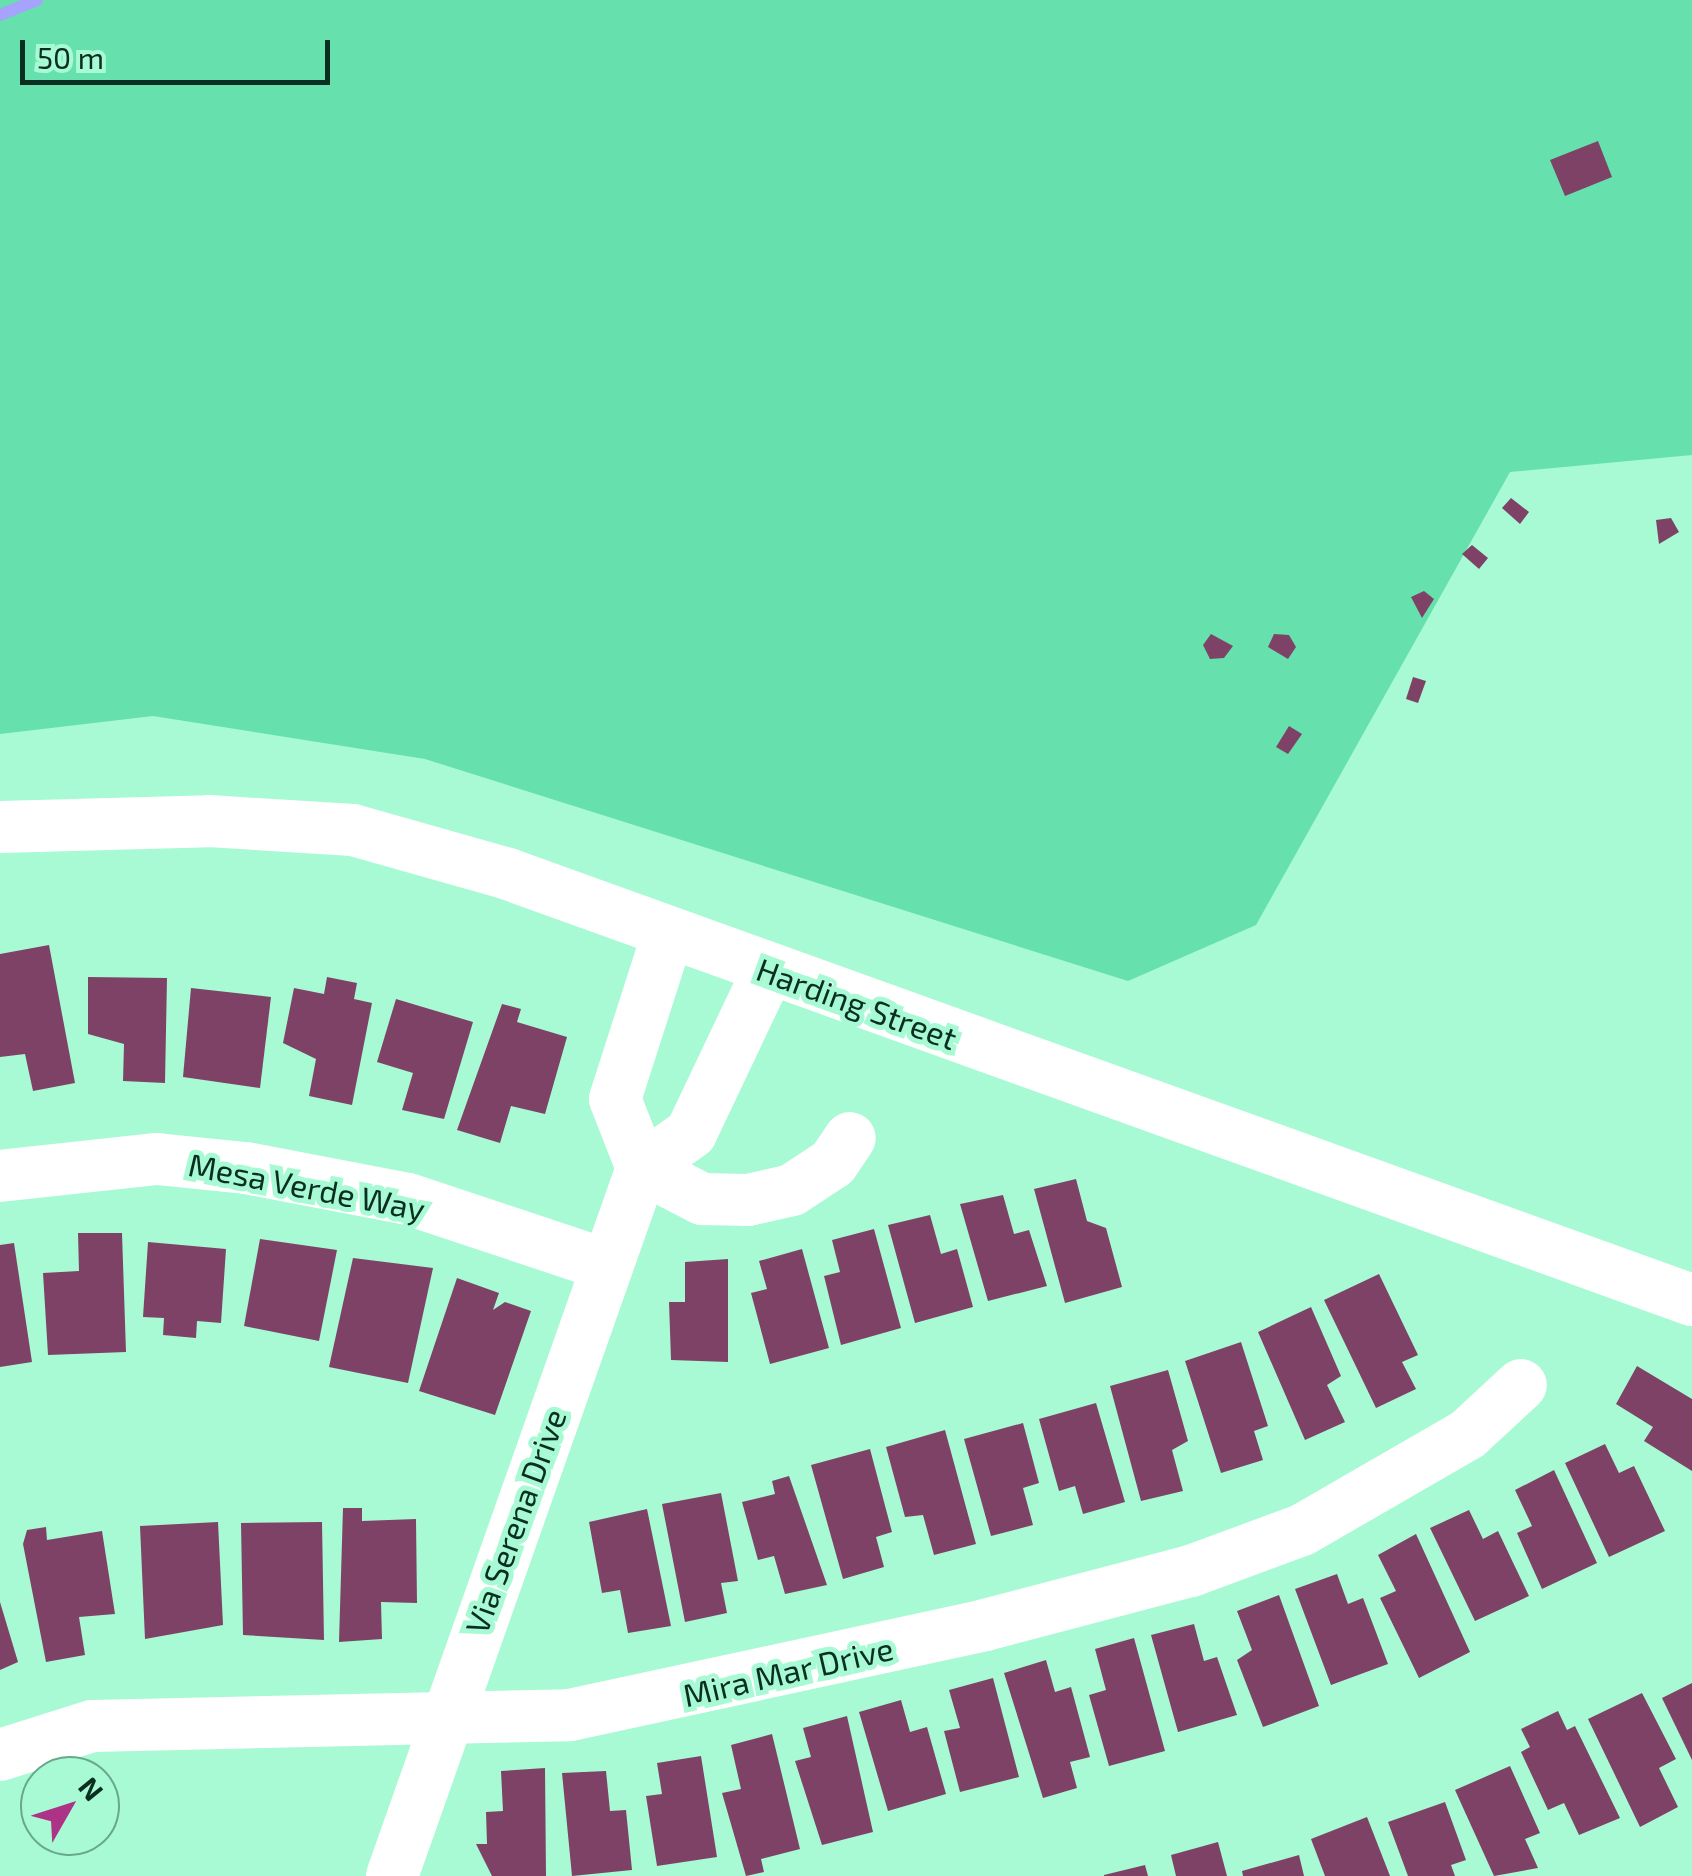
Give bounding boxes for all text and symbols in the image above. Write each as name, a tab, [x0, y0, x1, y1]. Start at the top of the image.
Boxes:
scale bar	[25, 20, 335, 82]
text: 50 m	[37, 39, 104, 75]
street label: Harding Street	[752, 949, 962, 1057]
street label: Mesa Verde Way	[185, 1144, 429, 1228]
street label: Via Serena Drive	[457, 1403, 573, 1639]
street label: Mira Mar Drive	[679, 1628, 897, 1714]
north arrow	[20, 1756, 120, 1856]
text: N	[72, 1770, 111, 1807]

